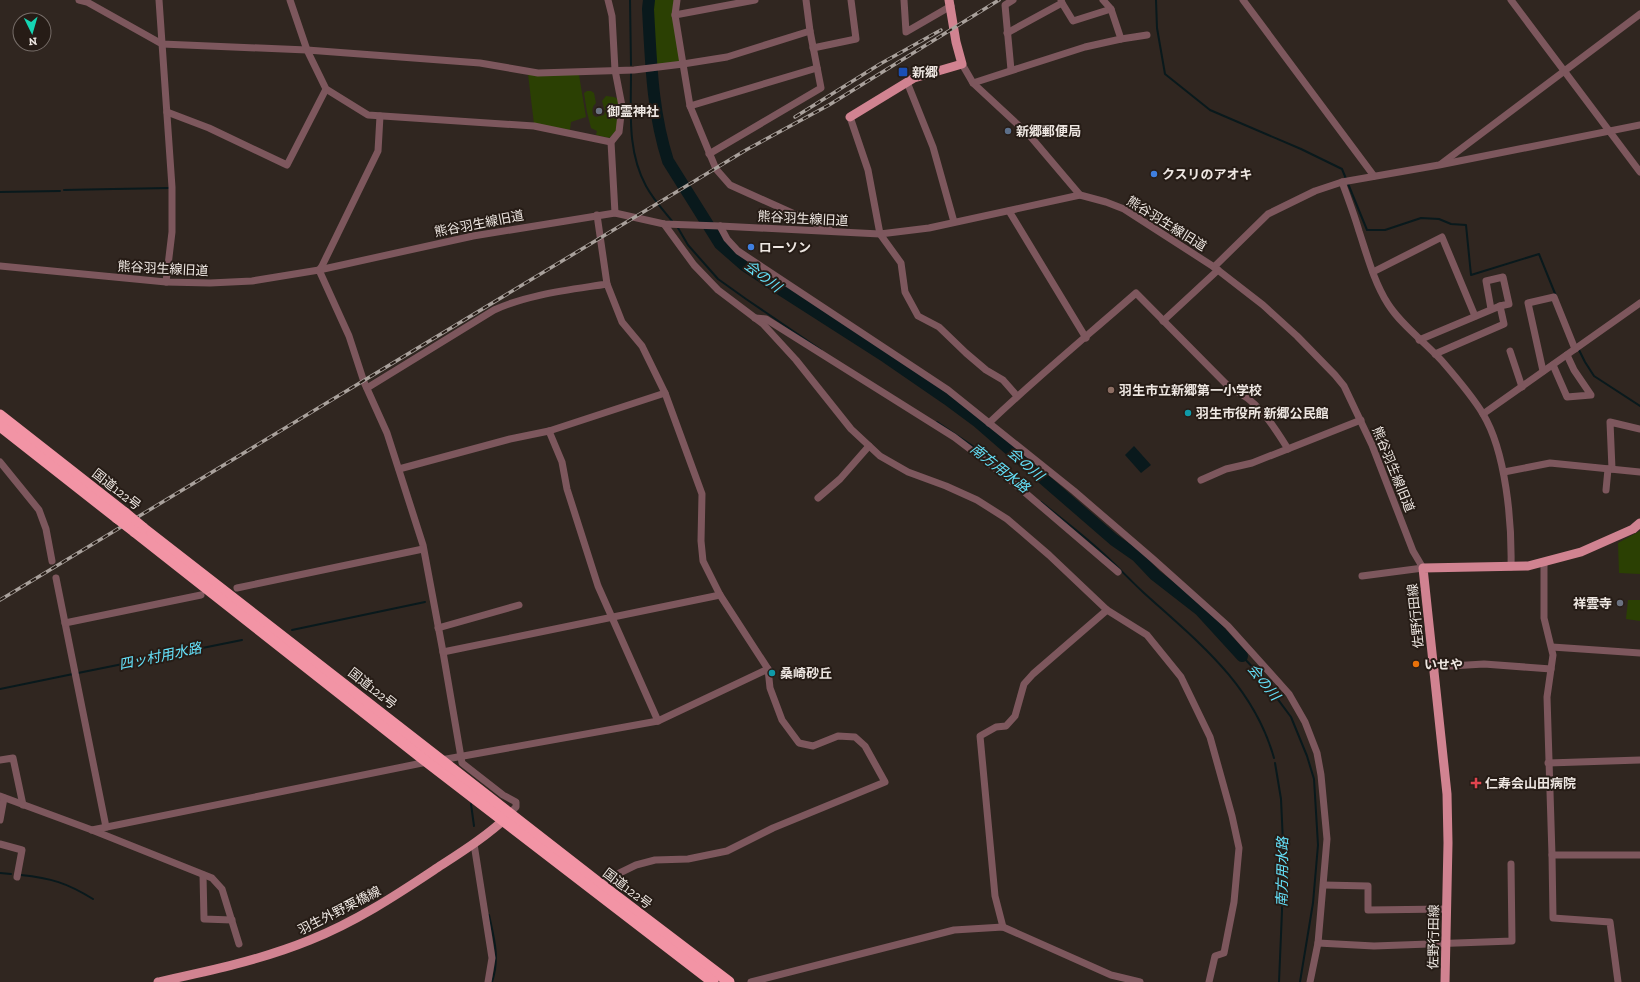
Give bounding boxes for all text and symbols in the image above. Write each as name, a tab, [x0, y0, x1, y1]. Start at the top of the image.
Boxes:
north arrow	[12, 12, 52, 52]
text: N	[27, 35, 38, 48]
place label: 新郷	[912, 65, 938, 80]
marker: 新郷	[897, 66, 909, 78]
place label: 御霊神社	[607, 104, 659, 119]
marker: 御霊神社	[594, 106, 604, 116]
place label: 新郷郵便局	[1016, 124, 1081, 139]
marker: 新郷郵便局	[1003, 126, 1013, 136]
place label: クスリのアオキ	[1162, 167, 1253, 182]
marker: クスリのアオキ	[1149, 169, 1159, 179]
street label: 熊谷羽生線旧道	[1124, 193, 1209, 254]
street label: 熊谷羽生線旧道	[433, 207, 525, 240]
street label: 熊谷羽生線旧道	[757, 209, 849, 228]
place label: ローソン	[759, 240, 811, 255]
marker: ローソン	[746, 242, 756, 252]
water label: 会の川	[741, 257, 786, 297]
street label: 熊谷羽生線旧道	[117, 259, 209, 278]
place label: 羽生市立新郷第一小学校	[1119, 383, 1262, 398]
marker: 羽生市立新郷第一小学校	[1106, 385, 1116, 395]
place label: 羽生市役所 新郷公民館	[1196, 406, 1328, 421]
marker: 羽生市役所 新郷公民館	[1183, 408, 1193, 418]
street label: 熊谷羽生線旧道	[1370, 424, 1418, 514]
water label: 南方用水路	[967, 440, 1033, 497]
water label: 会の川	[1004, 444, 1049, 486]
street label: 国道122号	[89, 466, 144, 513]
street label: 佐野行田線	[1405, 583, 1426, 649]
place label: 祥雲寺	[1573, 596, 1612, 611]
marker: 祥雲寺	[1615, 598, 1625, 608]
water label: 四ッ村用水路	[117, 639, 204, 674]
place label: いせや	[1424, 657, 1463, 672]
marker: いせや	[1411, 659, 1421, 669]
water label: 会の川	[1244, 661, 1285, 706]
street label: 国道122号	[345, 665, 400, 712]
place label: 桑崎砂丘	[780, 666, 832, 681]
marker: 桑崎砂丘	[767, 668, 777, 678]
place label: 仁寿会山田病院	[1485, 776, 1576, 791]
marker: 仁寿会山田病院	[1470, 777, 1482, 789]
water label: 南方用水路	[1273, 836, 1292, 907]
street label: 国道122号	[600, 865, 655, 912]
street label: 羽生外野栗橋線	[295, 883, 383, 938]
street label: 佐野行田線	[1425, 904, 1442, 970]

